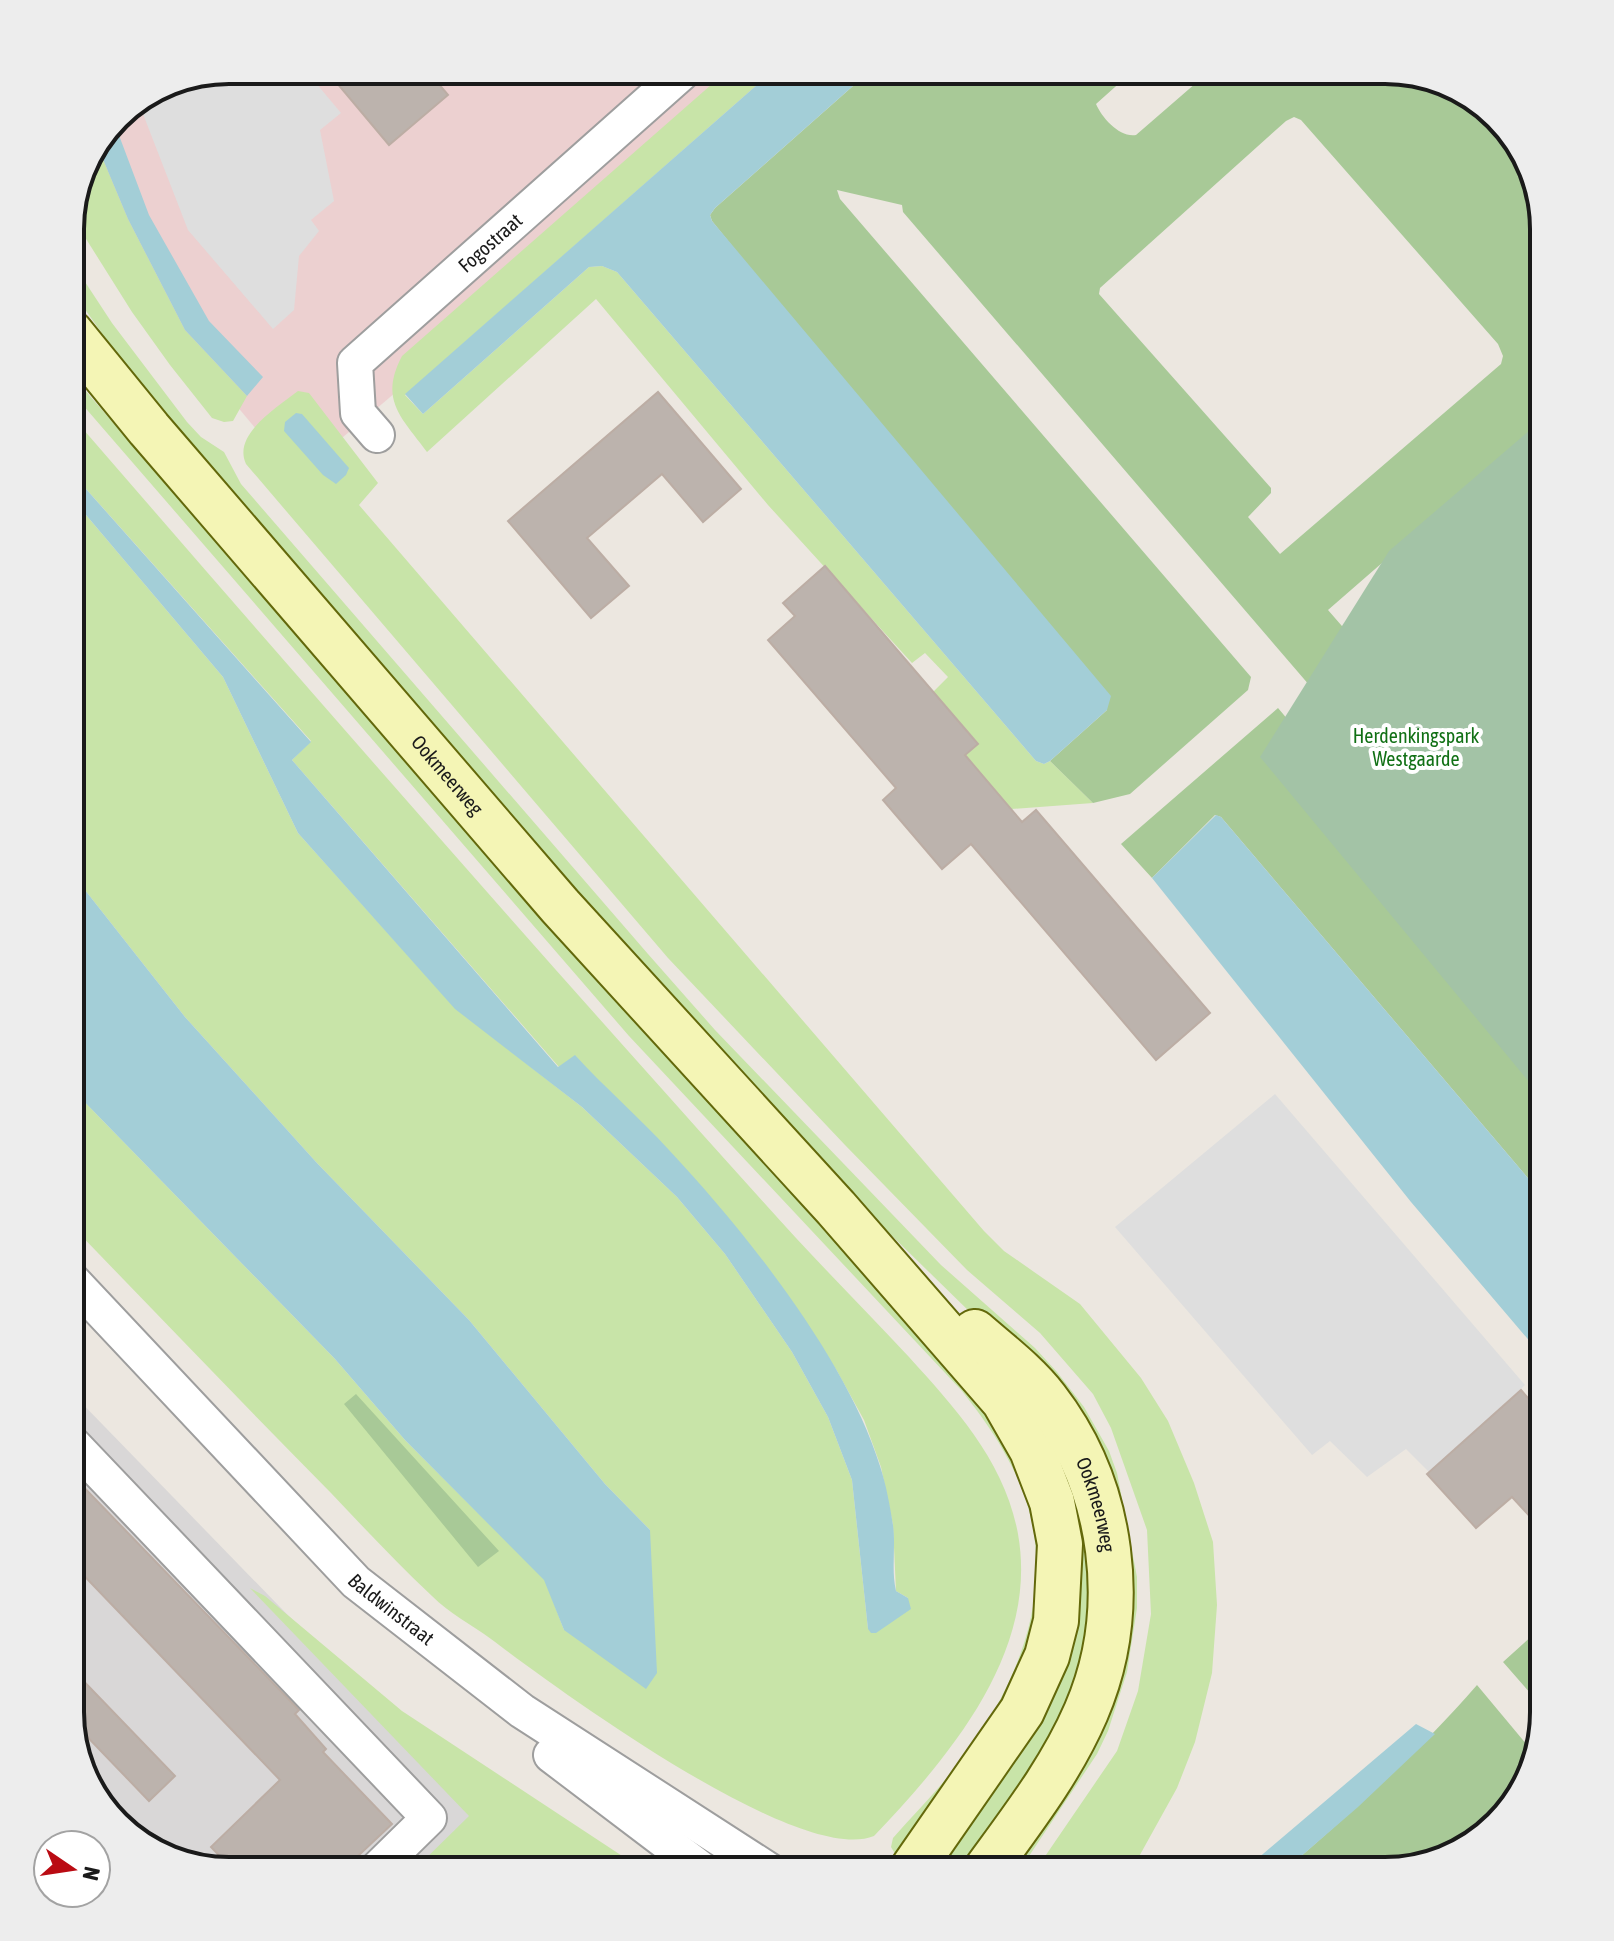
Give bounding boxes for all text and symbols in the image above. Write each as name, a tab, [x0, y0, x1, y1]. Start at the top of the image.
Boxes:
street label: Fogostraat	[453, 208, 527, 277]
park label: Herdenkingspark Westgaarde	[1353, 724, 1479, 770]
street label: Ookmeerweg	[407, 730, 488, 820]
street label: Ookmeerweg	[1072, 1453, 1120, 1554]
street label: Baldwinstraat	[343, 1569, 439, 1650]
north arrow	[32, 1829, 112, 1909]
text: N	[77, 1864, 106, 1883]

